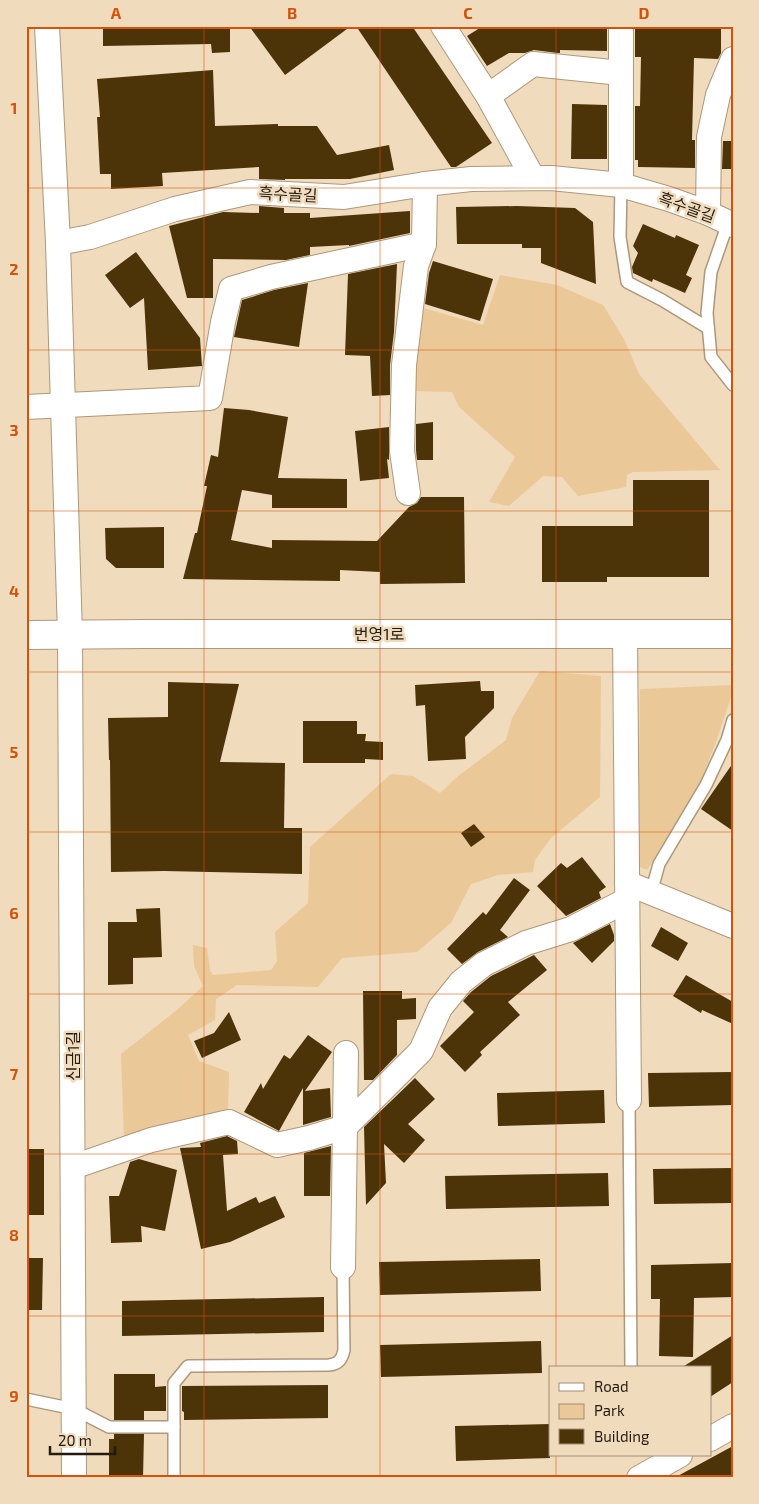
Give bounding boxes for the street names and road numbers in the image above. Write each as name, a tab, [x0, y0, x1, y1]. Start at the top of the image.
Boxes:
street label: 흑수골길	[258, 182, 318, 205]
street label: 흑수골길	[656, 188, 718, 226]
street label: 번영1로	[354, 624, 405, 643]
street label: 신금1길	[63, 1031, 82, 1081]

